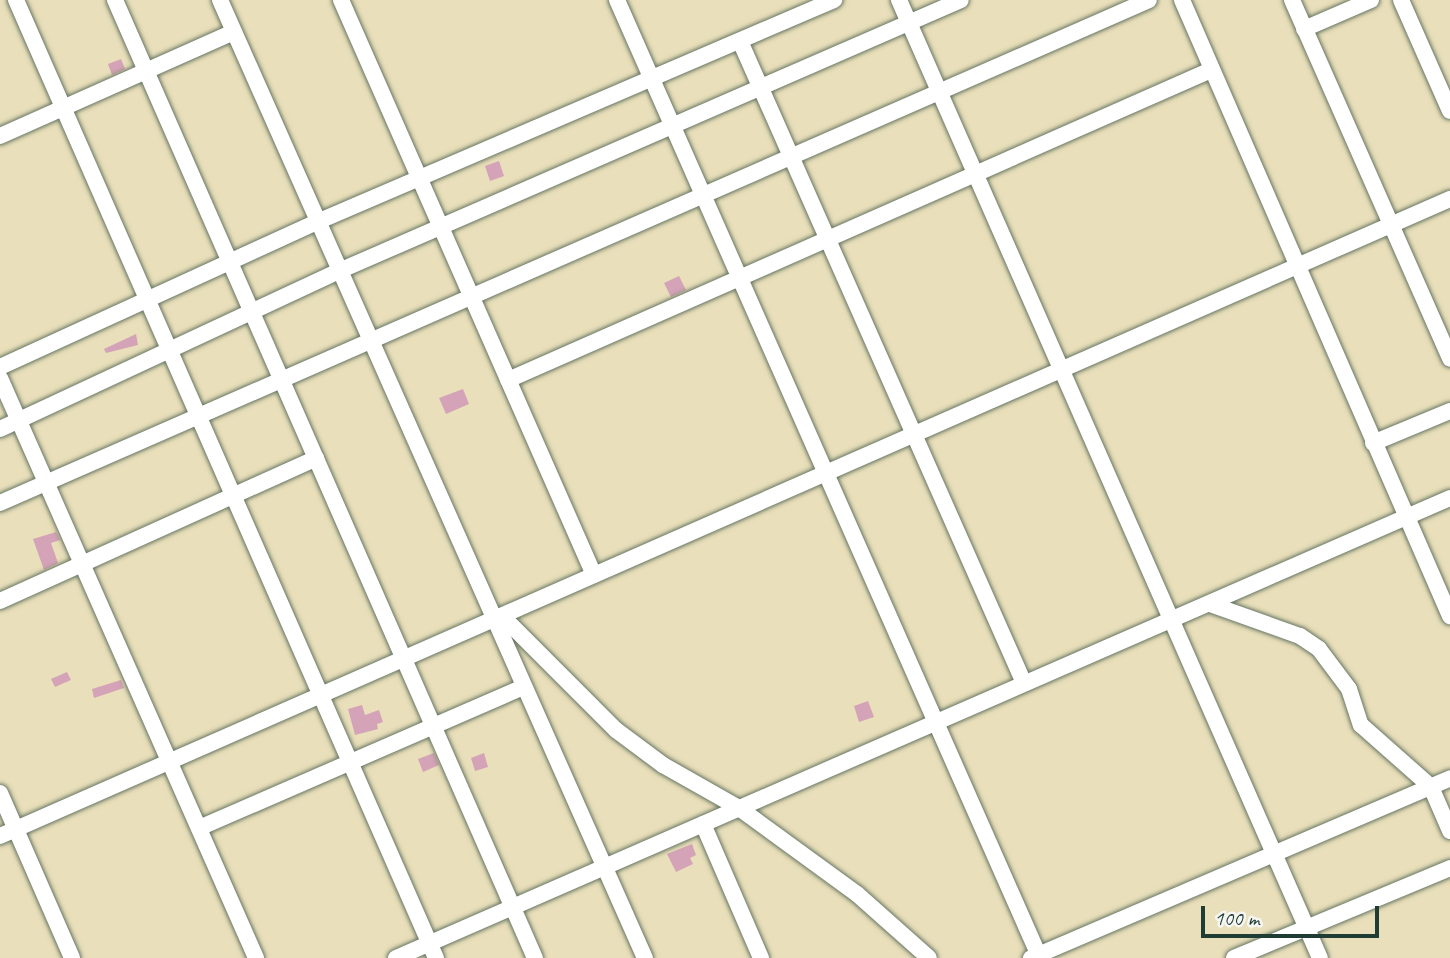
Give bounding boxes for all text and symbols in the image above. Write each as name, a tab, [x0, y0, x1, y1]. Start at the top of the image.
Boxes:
scale bar	[1205, 892, 1384, 936]
text: 100 m	[1214, 905, 1259, 931]

